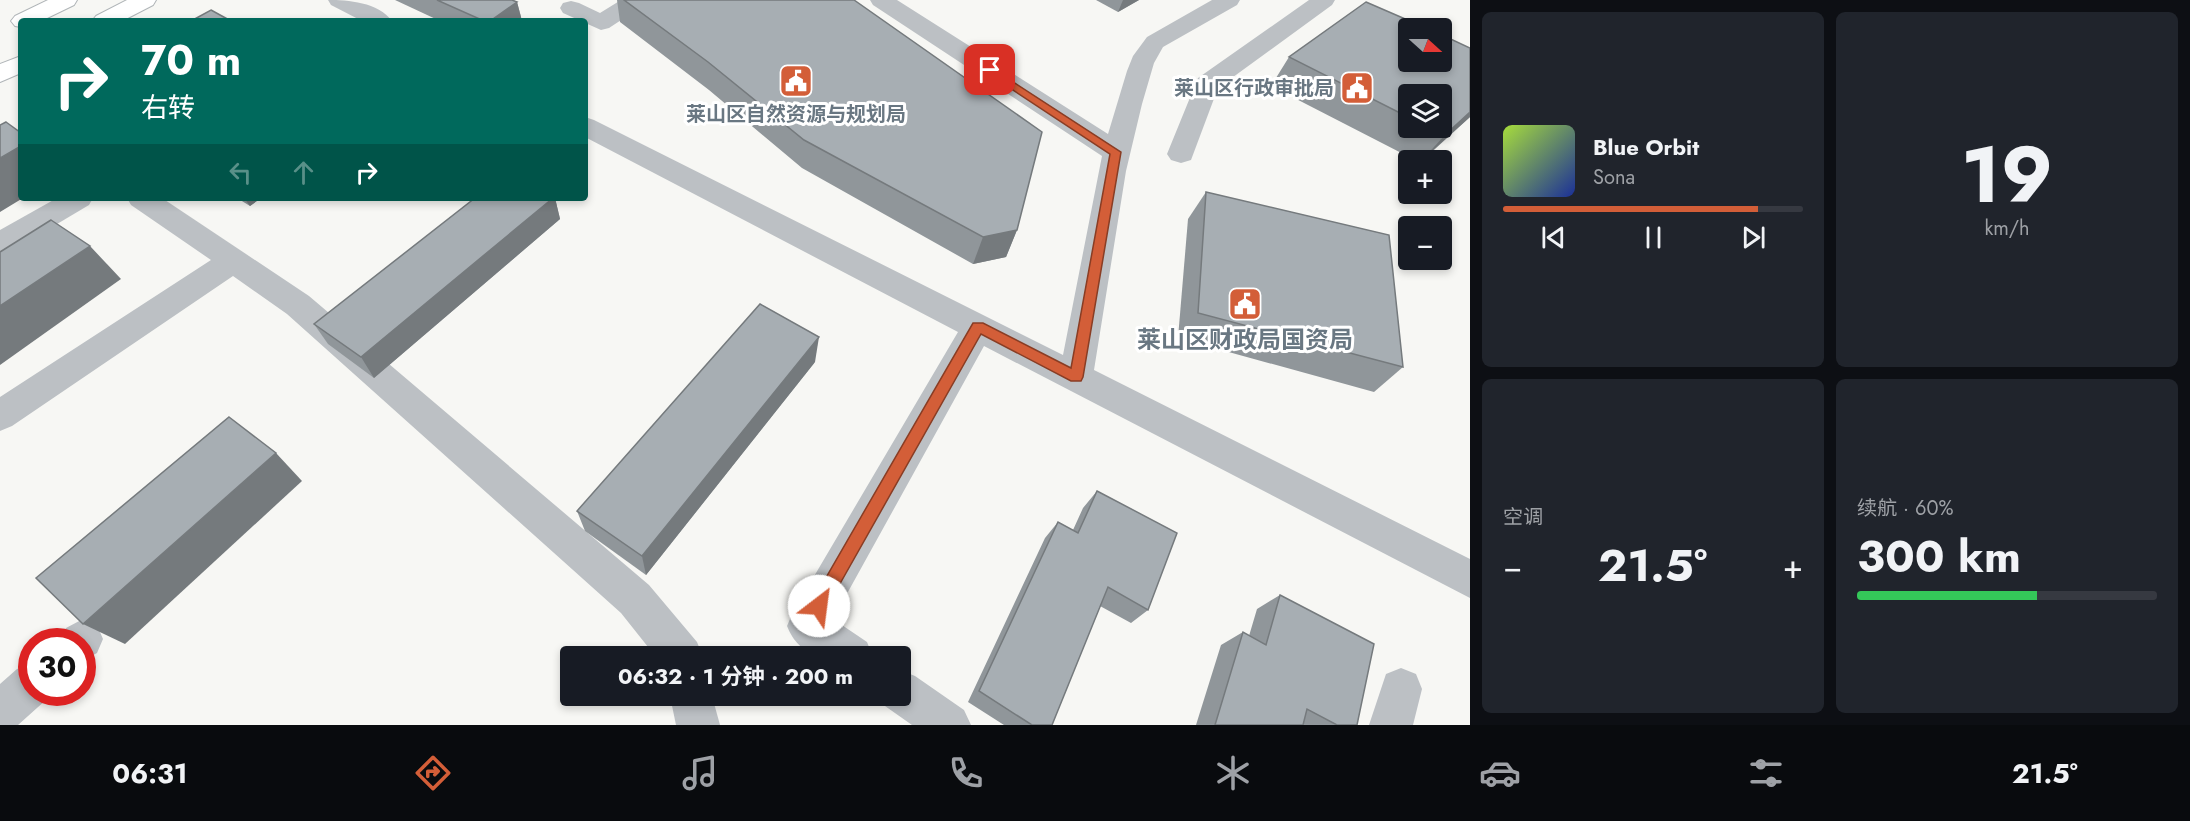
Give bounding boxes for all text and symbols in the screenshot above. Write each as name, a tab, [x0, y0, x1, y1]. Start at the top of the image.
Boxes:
north arrow	[1398, 18, 1452, 72]
map controls	[1398, 18, 1452, 270]
text: 70 m	[141, 30, 241, 91]
icon: right	[42, 42, 120, 120]
pin	[964, 44, 1015, 95]
icon: arrive	[973, 53, 1006, 86]
public building icon: 莱山区自然资源与规划局	[778, 63, 814, 99]
public building icon: 莱山区行政审批局	[1339, 70, 1375, 106]
place label: 莱山区行政审批局	[1174, 74, 1334, 103]
button: layers	[1398, 84, 1452, 138]
text: 右转	[141, 88, 195, 127]
place label: 莱山区自然资源与规划局	[686, 100, 906, 129]
text: 19	[1961, 119, 2053, 231]
text: Blue Orbit	[1593, 131, 1699, 163]
button: +	[1398, 150, 1452, 204]
icon: left	[224, 156, 257, 189]
icon: ahead	[287, 156, 320, 189]
icon: right	[350, 156, 383, 189]
text: Sona	[1593, 163, 1635, 192]
text: km/h	[1984, 214, 2030, 243]
button: −	[1398, 216, 1452, 270]
icon: previous	[1537, 221, 1570, 254]
icon: pause	[1637, 221, 1670, 254]
icon: next	[1737, 221, 1770, 254]
public building icon: 莱山区财政局国资局	[1227, 286, 1263, 322]
place label: 莱山区财政局国资局	[1137, 322, 1353, 357]
text: 续航 · 60%	[1857, 494, 1954, 523]
text: 空调	[1503, 503, 1543, 532]
text: 300 km	[1857, 524, 2021, 589]
text: 21.5°	[1598, 533, 1707, 598]
text: −	[1503, 543, 1522, 590]
text: +	[1783, 543, 1803, 590]
position arrow	[787, 574, 851, 638]
speed limit sign: 30	[18, 628, 96, 706]
text: 06:32 · 1 分钟 · 200 m	[618, 660, 853, 692]
icon: directions	[412, 752, 454, 794]
icon: music	[679, 752, 721, 794]
icon: phone	[945, 752, 987, 794]
icon: climate	[1212, 752, 1254, 794]
icon: car	[1479, 752, 1521, 794]
icon: filters	[1745, 752, 1787, 794]
text: 06:31	[112, 754, 187, 793]
text: 21.5°	[2012, 754, 2078, 793]

